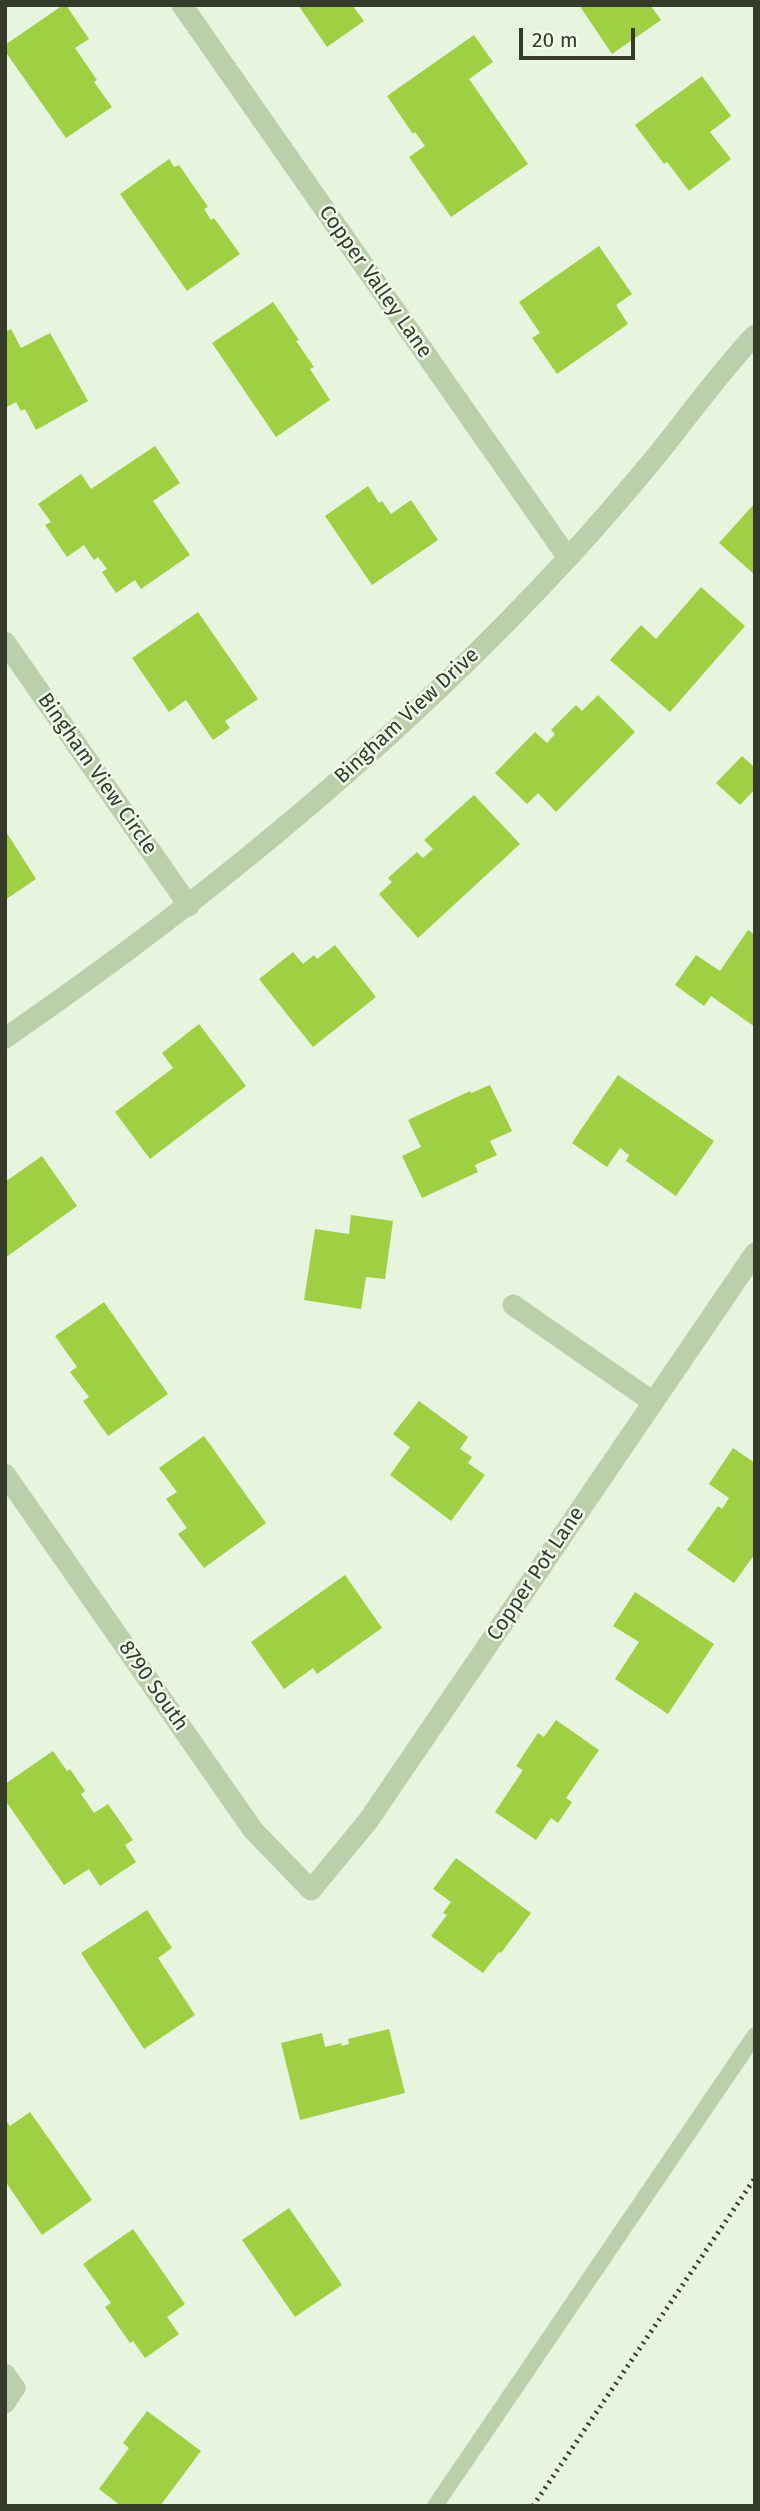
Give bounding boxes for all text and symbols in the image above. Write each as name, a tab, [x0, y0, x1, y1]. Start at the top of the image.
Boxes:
scale bar	[522, 14, 638, 58]
text: 20 m	[532, 27, 578, 53]
street label: Copper Valley Lane	[313, 201, 437, 363]
street label: Bingham View Drive	[330, 643, 484, 789]
street label: Bingham View Circle	[32, 688, 162, 860]
street label: Copper Pot Lane	[482, 1502, 590, 1646]
street label: 8790 South	[113, 1636, 193, 1736]

